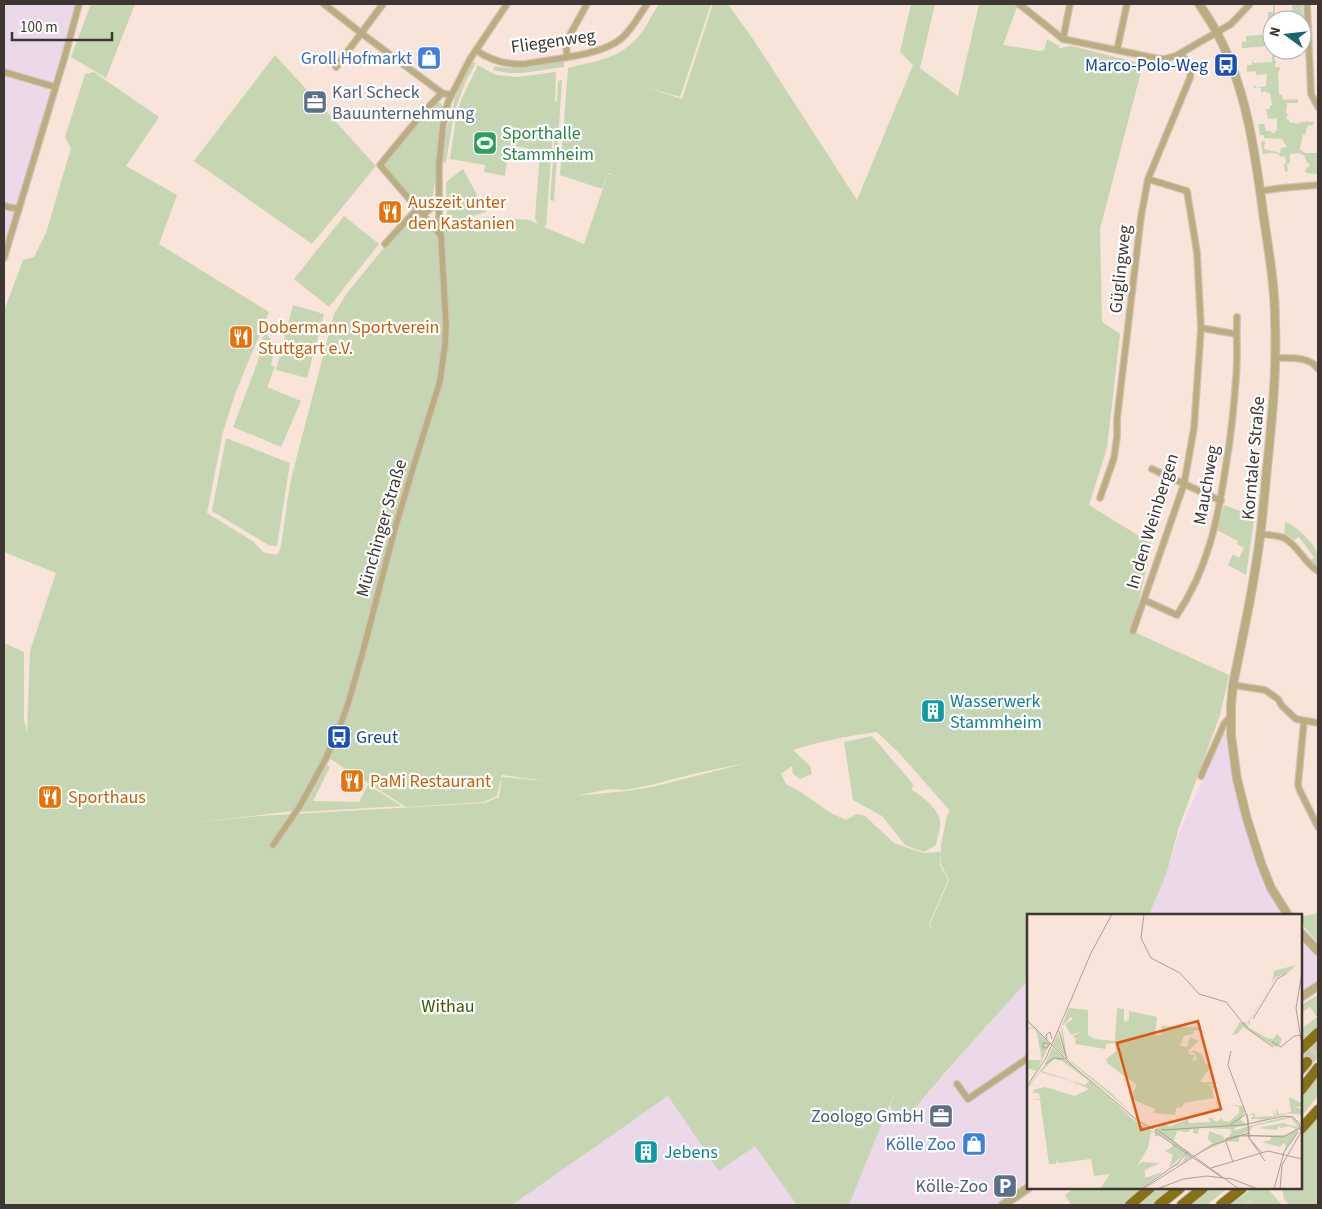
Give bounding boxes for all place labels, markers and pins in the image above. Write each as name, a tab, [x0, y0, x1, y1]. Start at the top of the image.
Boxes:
shop icon: Groll Hofmarkt	[416, 45, 442, 71]
place label: Groll Hofmarkt	[301, 46, 412, 71]
bus stop icon: Marco-Polo-Weg	[1213, 52, 1239, 78]
place label: Marco-Polo-Weg	[1085, 53, 1208, 78]
place label: Karl Scheck Bauunternehmung	[332, 80, 474, 126]
office icon: Karl Scheck Bauunternehmung	[302, 89, 328, 115]
place label: Sporthalle Stammheim	[502, 121, 594, 167]
sports icon: Sporthalle Stammheim	[472, 130, 498, 156]
place label: Auszeit unter den Kastanien	[408, 190, 515, 236]
restaurant icon: Auszeit unter den Kastanien	[377, 199, 403, 225]
place label: Dobermann Sportverein Stuttgart e.V.	[258, 315, 439, 361]
restaurant icon: Dobermann Sportverein Stuttgart e.V.	[228, 324, 254, 350]
place label: Wasserwerk Stammheim	[950, 689, 1042, 735]
building icon: Wasserwerk Stammheim	[920, 698, 946, 724]
bus stop icon: Greut	[326, 724, 352, 750]
place label: Greut	[356, 725, 398, 750]
restaurant icon: PaMi Restaurant	[339, 768, 365, 794]
place label: PaMi Restaurant	[370, 769, 491, 794]
restaurant icon: Sporthaus	[37, 784, 63, 810]
place label: Sporthaus	[68, 785, 146, 810]
office icon: Zoologo GmbH	[928, 1103, 954, 1129]
place label: Zoologo GmbH	[811, 1104, 924, 1129]
shop icon: Kölle Zoo	[961, 1131, 987, 1157]
place label: Kölle Zoo	[885, 1132, 956, 1157]
building icon: Jebens	[633, 1139, 659, 1165]
place label: Jebens	[664, 1140, 718, 1165]
parking icon: Kölle-Zoo	[992, 1173, 1018, 1199]
place label: Kölle-Zoo	[916, 1174, 988, 1199]

